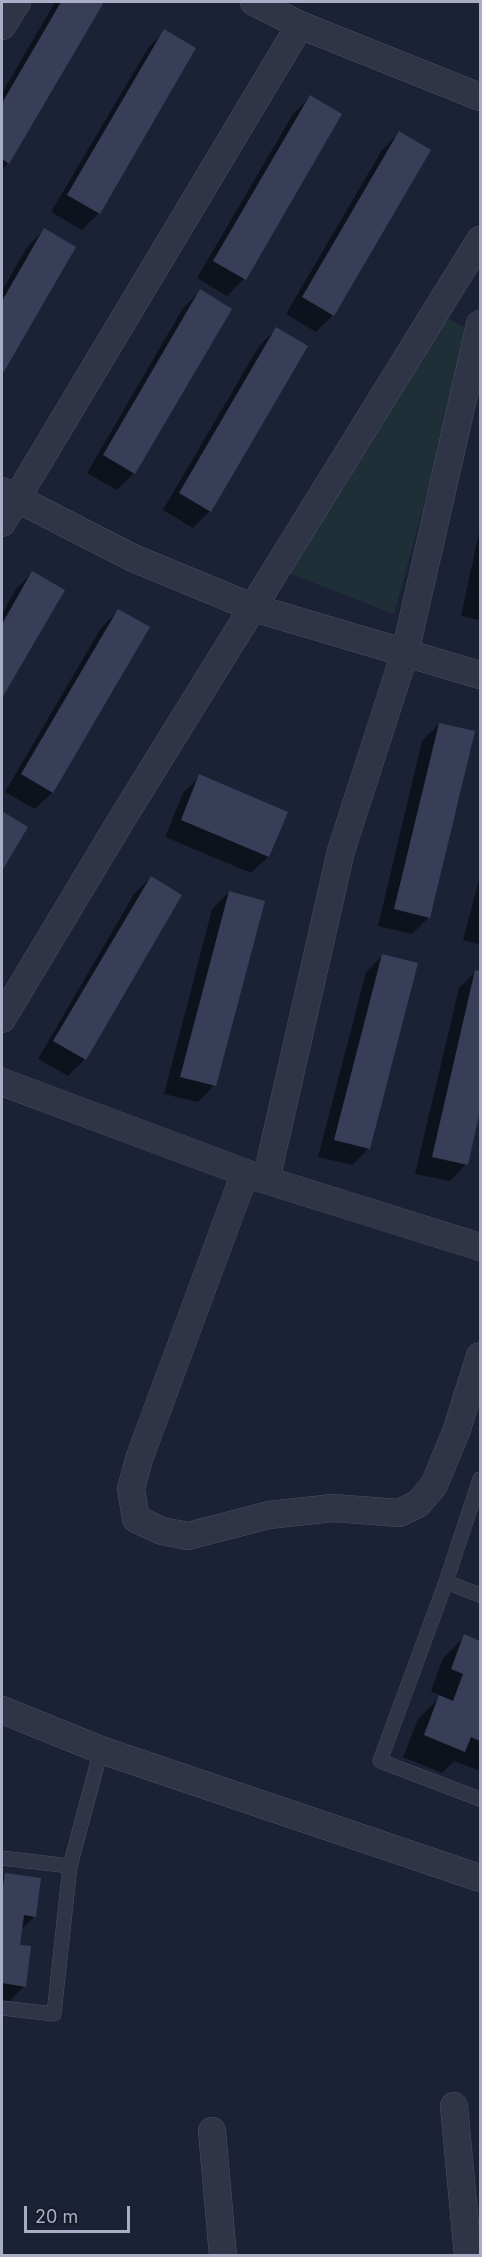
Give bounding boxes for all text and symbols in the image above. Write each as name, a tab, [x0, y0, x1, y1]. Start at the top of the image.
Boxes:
scale bar	[27, 2194, 134, 2232]
text: 20 m	[35, 2206, 78, 2227]

